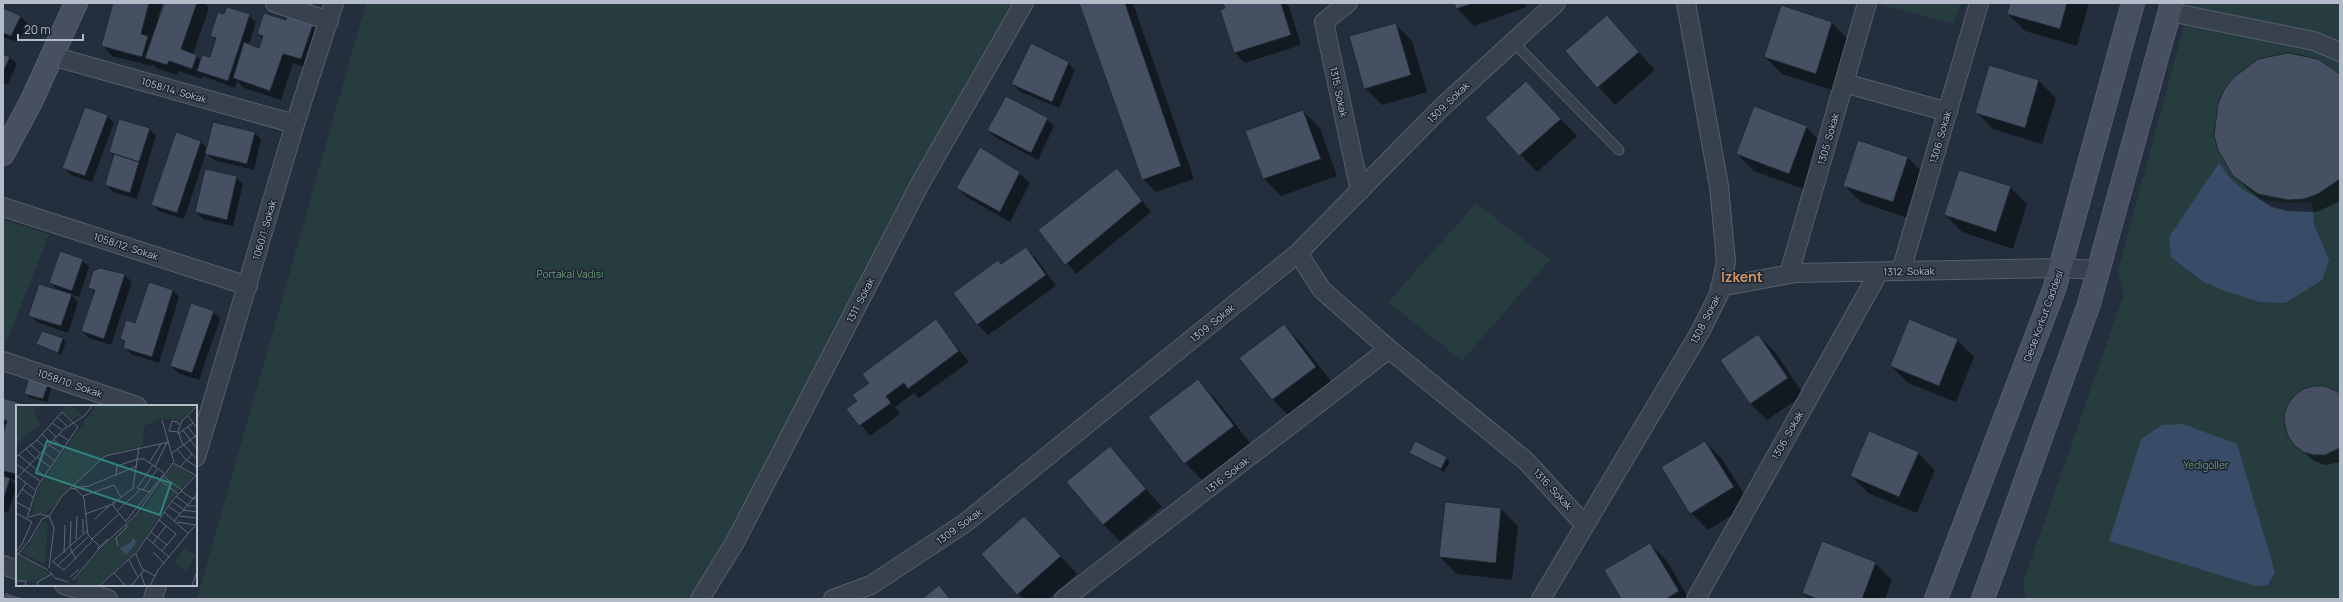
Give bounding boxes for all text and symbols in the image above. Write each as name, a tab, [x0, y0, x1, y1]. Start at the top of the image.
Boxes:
scale bar	[18, 16, 83, 42]
text: 20 m	[24, 21, 51, 38]
street label: 1315. Sokak	[1327, 66, 1351, 120]
street label: 1058/14. Sokak	[140, 74, 209, 106]
street label: 1309. Sokak	[1424, 78, 1473, 126]
street label: 1306. Sokak	[1926, 108, 1954, 165]
street label: 1305. Sokak	[1814, 110, 1842, 167]
street label: 1060/1. Sokak	[249, 197, 280, 262]
street label: 1058/12. Sokak	[92, 229, 161, 263]
street label: 1312. Sokak	[1883, 264, 1936, 278]
park label: Portakal Vadisi	[537, 267, 603, 281]
district label: İzkent	[1721, 267, 1763, 286]
street label: Dede Korkut Caddesi	[2020, 268, 2066, 364]
street label: 1311. Sokak	[843, 274, 878, 325]
street label: 1308. Sokak	[1687, 291, 1724, 346]
street label: 1309. Sokak	[1187, 300, 1238, 345]
street label: 1058/10. Sokak	[36, 365, 105, 401]
inset map	[16, 405, 197, 586]
street label: 1306. Sokak	[1768, 407, 1807, 462]
street label: 1316. Sokak	[1202, 453, 1252, 496]
park label: Yedigöller	[2184, 458, 2229, 472]
street label: 1316. Sokak	[1530, 465, 1576, 513]
street label: 1309. Sokak	[933, 504, 986, 547]

